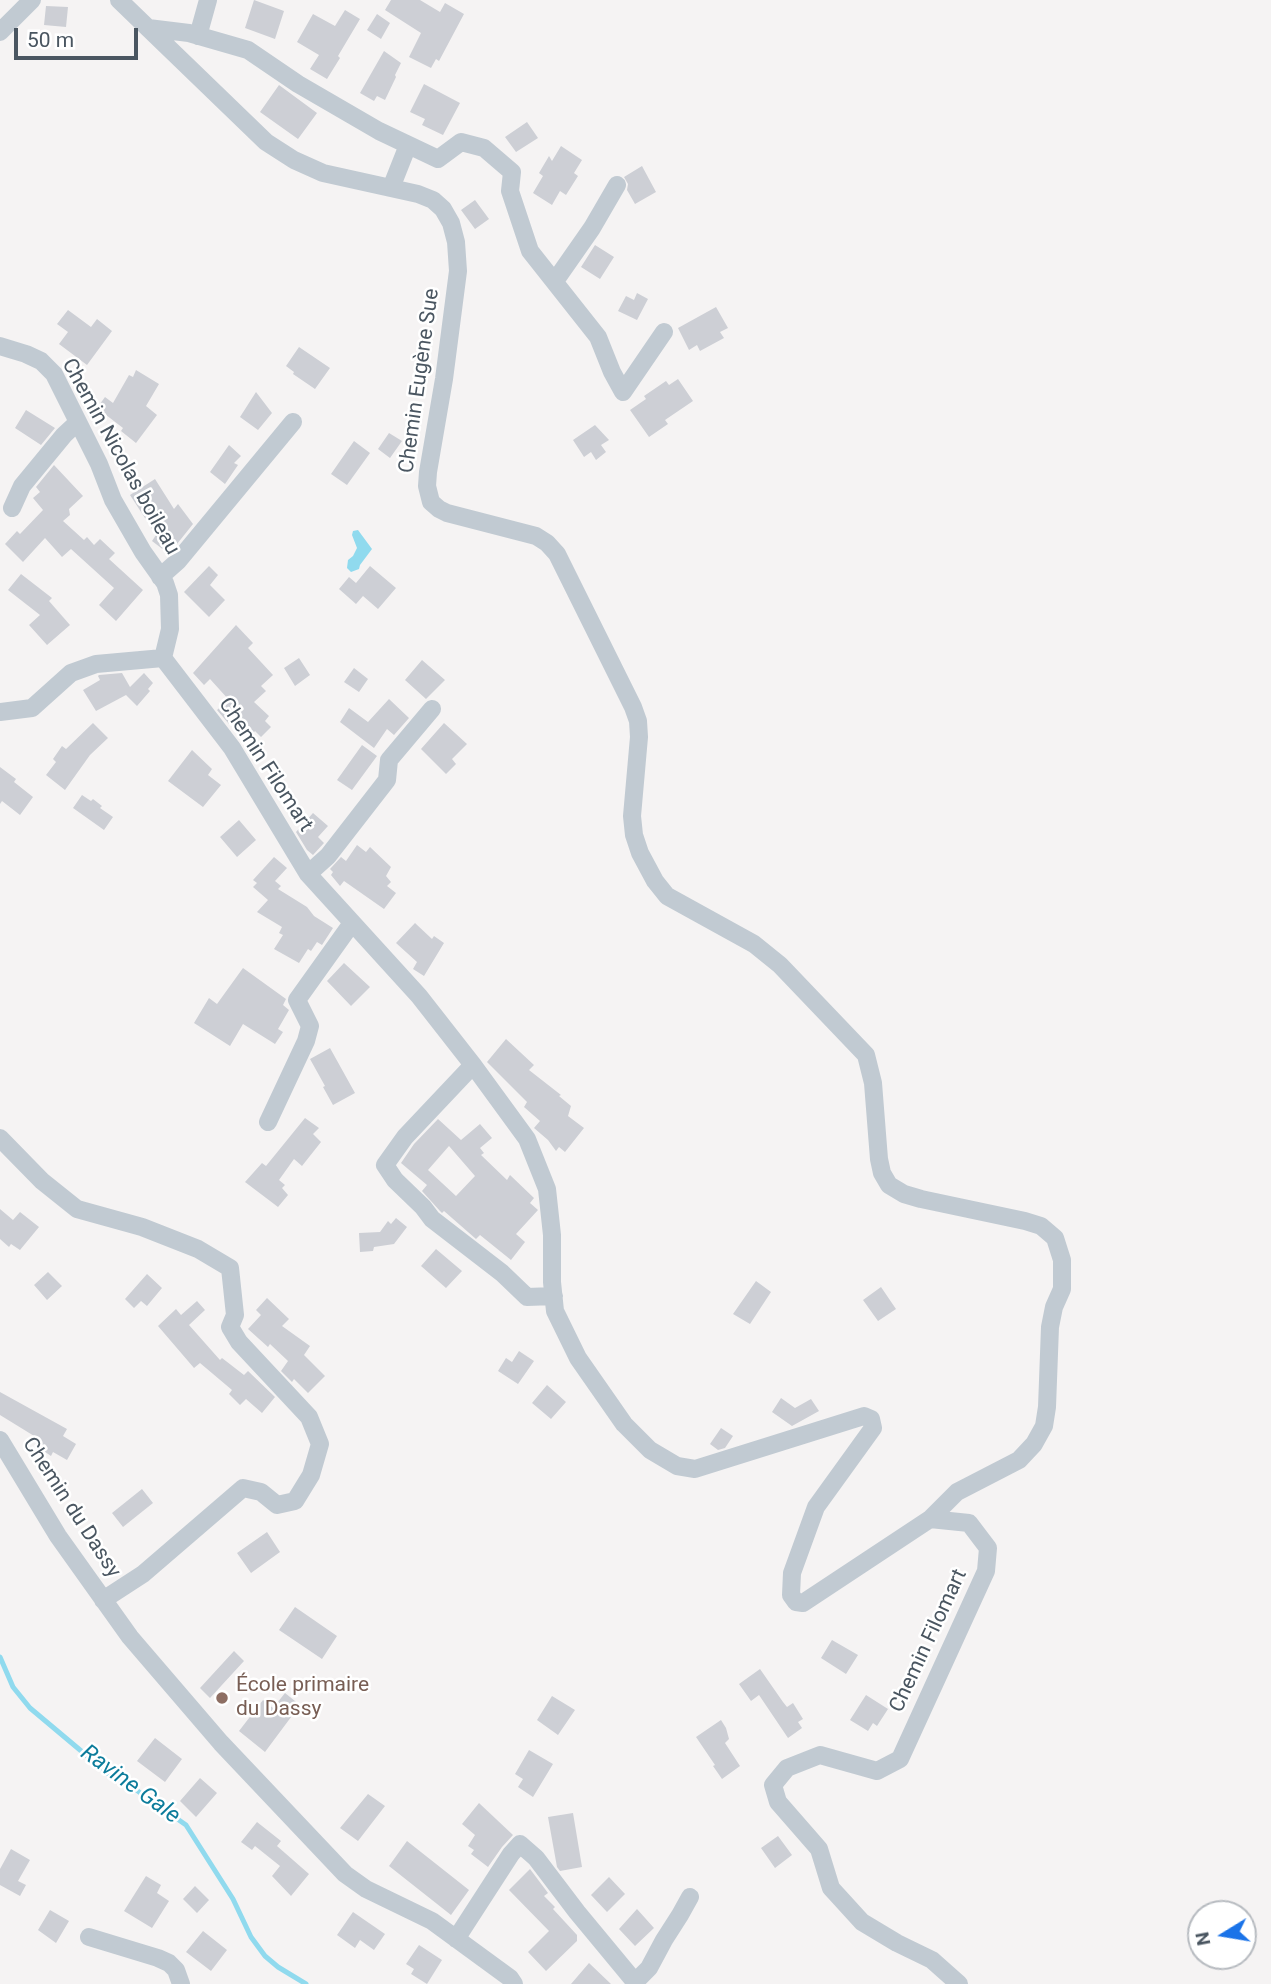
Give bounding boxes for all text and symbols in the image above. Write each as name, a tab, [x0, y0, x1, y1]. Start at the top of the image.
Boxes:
scale bar	[18, 14, 142, 58]
text: 50 m	[27, 28, 74, 52]
street label: Chemin Eugène Sue	[395, 287, 445, 475]
street label: Chemin Nicolas boileau	[56, 354, 184, 560]
street label: Chemin Filomart	[212, 693, 318, 837]
street label: Chemin du Dassy	[16, 1433, 126, 1583]
street label: Chemin Filomart	[885, 1566, 973, 1716]
place label: École primaire du Dassy	[236, 1673, 369, 1723]
marker: École primaire du Dassy	[214, 1690, 230, 1706]
water label: Ravine Gale	[75, 1740, 185, 1830]
north arrow	[1187, 1900, 1257, 1970]
text: N	[1190, 1930, 1215, 1947]

